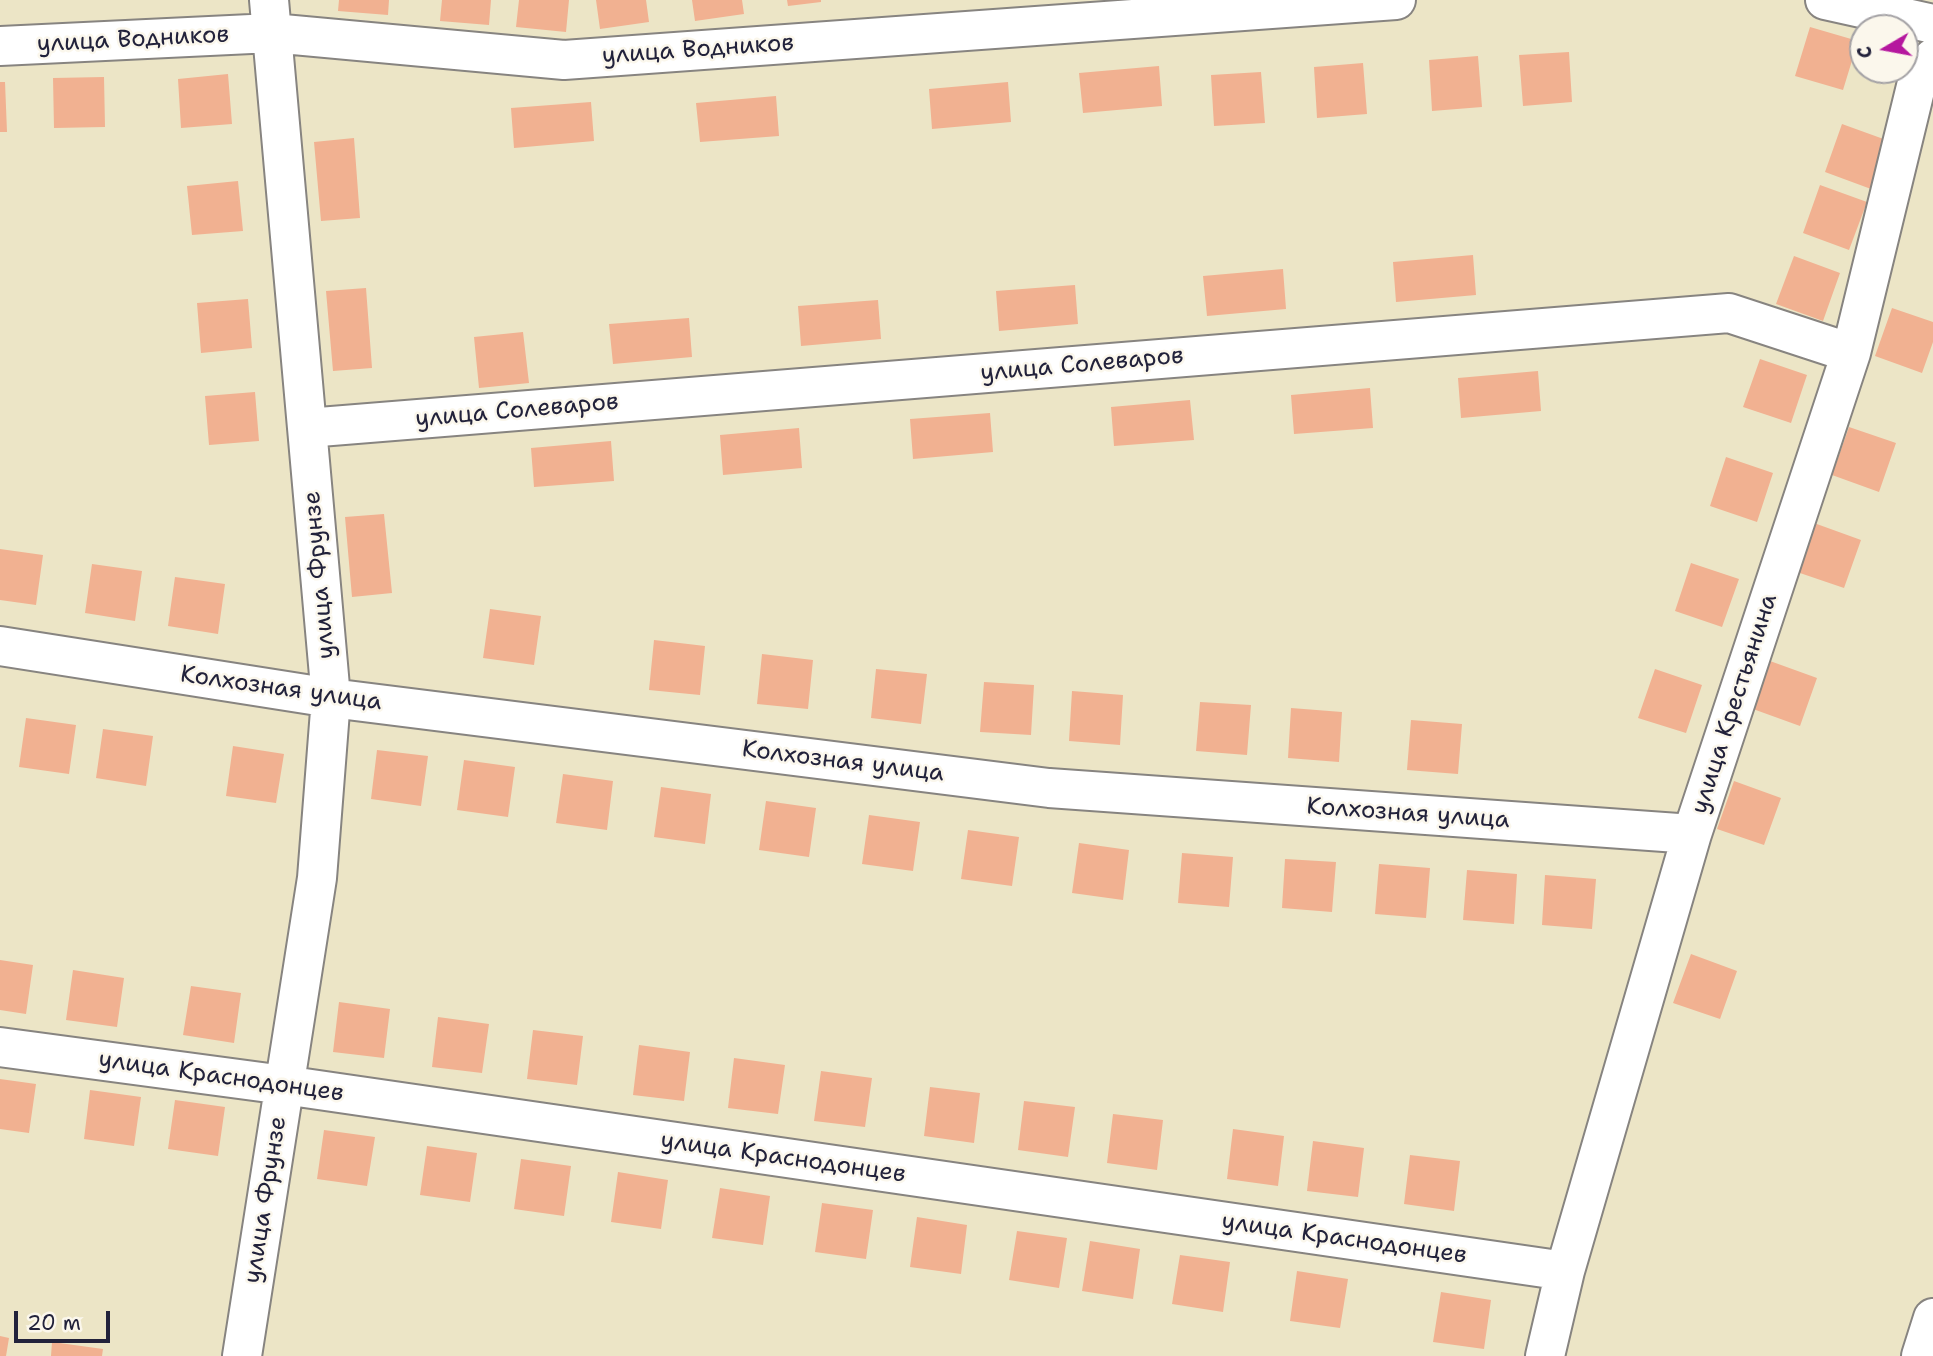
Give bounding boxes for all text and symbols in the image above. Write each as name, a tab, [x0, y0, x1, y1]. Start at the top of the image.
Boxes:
north arrow	[1849, 14, 1919, 84]
street label: улица Водников	[36, 21, 230, 59]
street label: улица Водников	[601, 29, 795, 71]
text: С	[1851, 44, 1878, 60]
street label: улица Солеваров	[979, 342, 1185, 388]
street label: улица Солеваров	[414, 388, 620, 434]
street label: улица Фрунзе	[298, 490, 342, 660]
street label: улица Крестьянина	[1686, 590, 1784, 818]
street label: Колхозная улица	[178, 661, 384, 717]
street label: Колхозная улица	[740, 735, 946, 789]
street label: Колхозная улица	[1306, 793, 1510, 835]
street label: улица Краснодонцев	[97, 1046, 345, 1108]
street label: улица Фрунзе	[239, 1114, 293, 1286]
street label: улица Краснодонцев	[659, 1127, 907, 1189]
street label: улица Краснодонцев	[1220, 1208, 1468, 1270]
scale bar	[18, 1296, 114, 1340]
text: 20 m	[27, 1309, 81, 1337]

